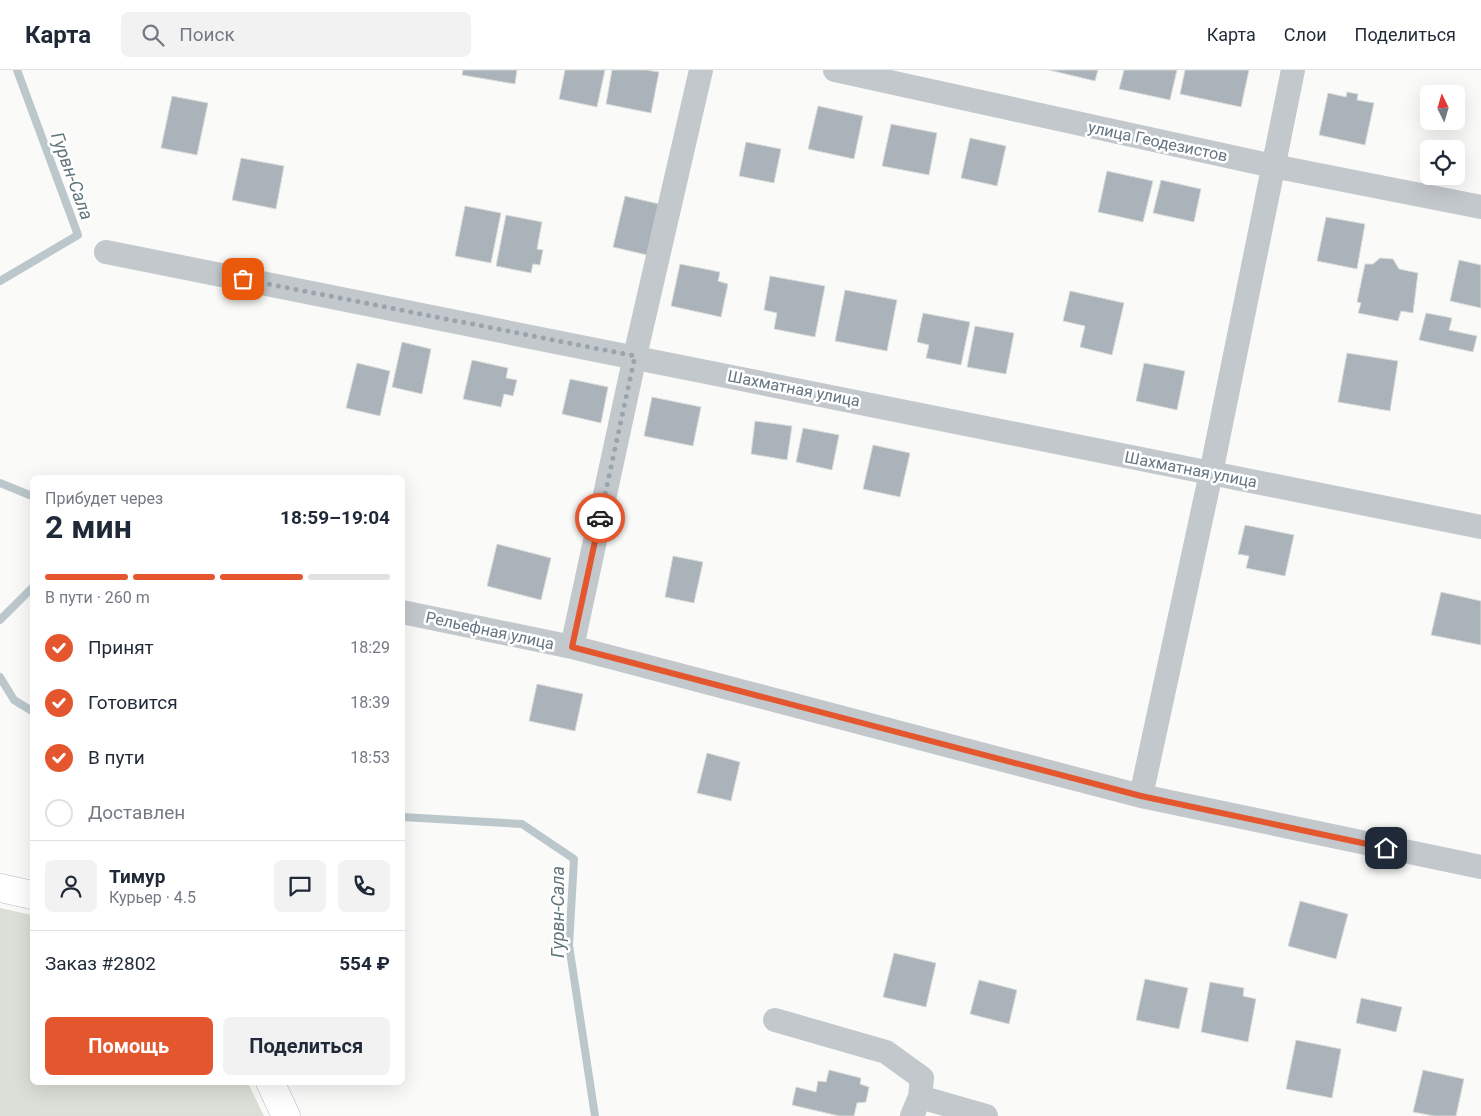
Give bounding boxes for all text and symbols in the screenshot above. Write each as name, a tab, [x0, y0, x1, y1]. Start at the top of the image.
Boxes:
search box	[121, 12, 471, 57]
text: Карта	[25, 21, 91, 49]
icon: search	[139, 21, 167, 49]
text: Поиск	[179, 23, 235, 46]
text: Карта	[1207, 24, 1256, 45]
text: Слои	[1284, 24, 1327, 45]
text: Поделиться	[1355, 24, 1456, 45]
north arrow	[1420, 85, 1465, 130]
map controls	[1420, 85, 1465, 185]
street label: улица Геодезистов	[1087, 117, 1229, 166]
water label: Гурвн-Сала	[47, 129, 98, 223]
button: locate	[1420, 140, 1465, 185]
pin	[222, 258, 264, 300]
icon: bag	[229, 265, 257, 293]
street label: Шахматная улица	[726, 366, 862, 411]
street label: Шахматная улица	[1123, 447, 1259, 492]
text: Прибудет через	[45, 489, 163, 508]
courier	[575, 493, 625, 543]
icon: car	[586, 504, 614, 532]
text: 18:59–19:04	[280, 506, 390, 529]
text: 2 мин	[45, 508, 132, 546]
text: В пути · 260 m	[45, 588, 150, 607]
street label: Рельефная улица	[424, 608, 556, 653]
icon: check	[45, 634, 73, 662]
text: Принят	[88, 636, 154, 659]
text: 18:29	[350, 638, 390, 657]
icon: check	[45, 689, 73, 717]
text: Готовится	[88, 691, 178, 714]
text: 18:39	[350, 693, 390, 712]
icon: check	[45, 744, 73, 772]
text: В пути	[88, 746, 145, 769]
text: 18:53	[350, 748, 390, 767]
text: Доставлен	[88, 801, 185, 824]
pin	[1365, 827, 1407, 869]
icon: home	[1372, 834, 1400, 862]
button: person	[45, 860, 97, 912]
button: chat	[274, 860, 326, 912]
button: phone	[338, 860, 390, 912]
text: Тимур	[109, 865, 165, 888]
water label: Гурвн-Сала	[547, 866, 568, 958]
text: Курьер · 4.5	[109, 888, 196, 907]
text: Заказ #2802	[45, 952, 156, 975]
text: 554 ₽	[339, 952, 390, 975]
button: Помощь	[45, 1017, 213, 1075]
button: Поделиться	[223, 1017, 390, 1075]

